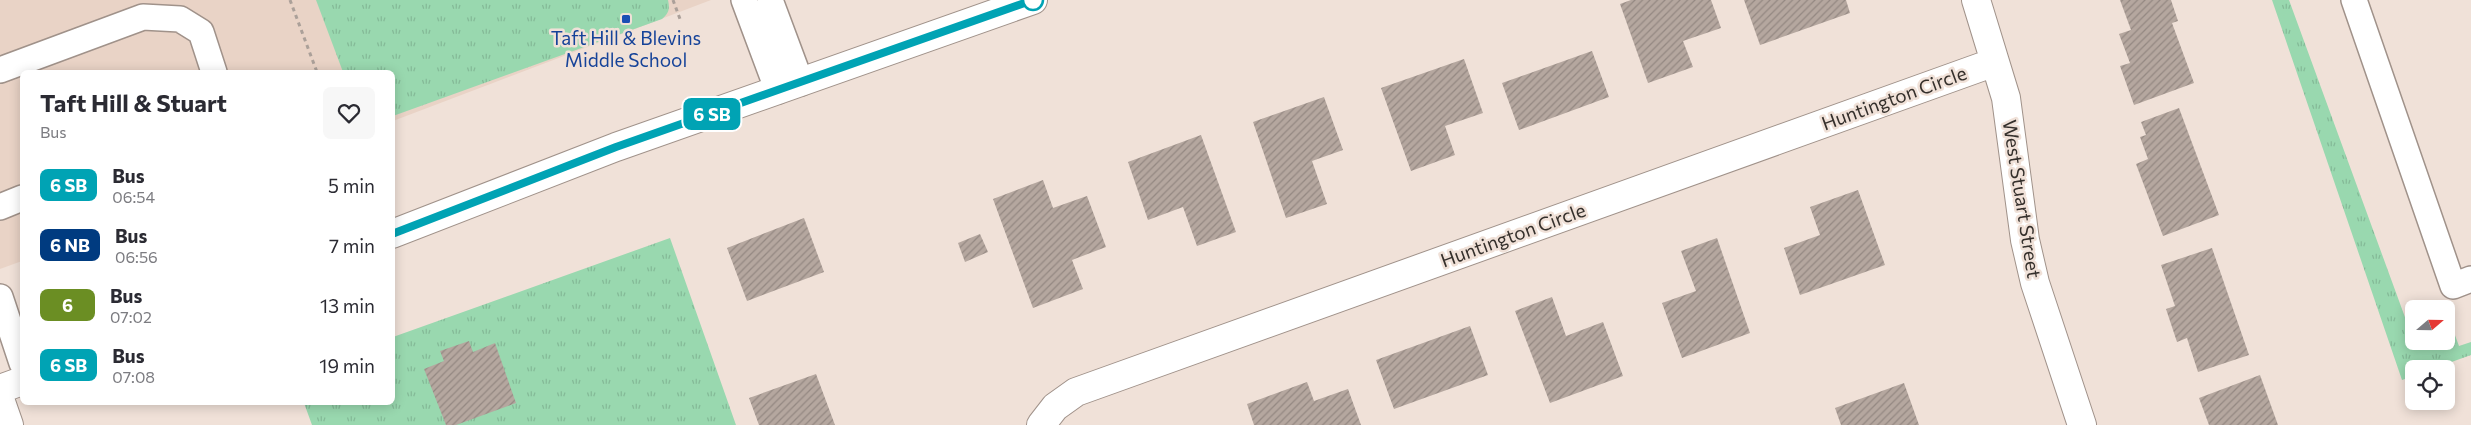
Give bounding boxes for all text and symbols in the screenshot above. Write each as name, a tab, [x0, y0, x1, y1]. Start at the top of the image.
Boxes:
unlabelled marker	[1022, 0, 1044, 11]
marker: Taft Hill & Blevins Middle School	[620, 13, 632, 25]
place label: Taft Hill & Blevins Middle School	[551, 26, 701, 71]
street label: Huntington Circle	[1818, 61, 1969, 134]
button: heart	[323, 87, 375, 139]
text: Taft Hill & Stuart	[40, 88, 227, 117]
line badge: 6 SB	[677, 98, 747, 130]
text: 6 SB	[693, 103, 731, 125]
street label: West Stuart Street	[1999, 118, 2046, 280]
text: Bus	[40, 122, 67, 141]
text: Bus	[112, 164, 145, 187]
text: 6 SB	[50, 174, 87, 196]
text: 5 min	[328, 174, 375, 197]
text: 06:54	[112, 187, 155, 206]
street label: Huntington Circle	[1437, 198, 1588, 271]
text: Bus	[115, 224, 147, 247]
text: 6 NB	[50, 234, 90, 256]
text: 7 min	[329, 234, 375, 257]
text: 06:56	[115, 247, 158, 266]
text: Bus	[110, 284, 142, 307]
text: 6	[62, 294, 73, 316]
text: 13 min	[320, 294, 375, 317]
north arrow	[2405, 300, 2455, 350]
map controls	[2405, 300, 2455, 410]
text: 07:02	[110, 307, 152, 326]
text: Bus	[112, 344, 145, 367]
text: 6 SB	[50, 354, 87, 376]
text: 19 min	[319, 354, 375, 377]
button: locate	[2405, 360, 2455, 410]
text: 07:08	[112, 367, 155, 386]

